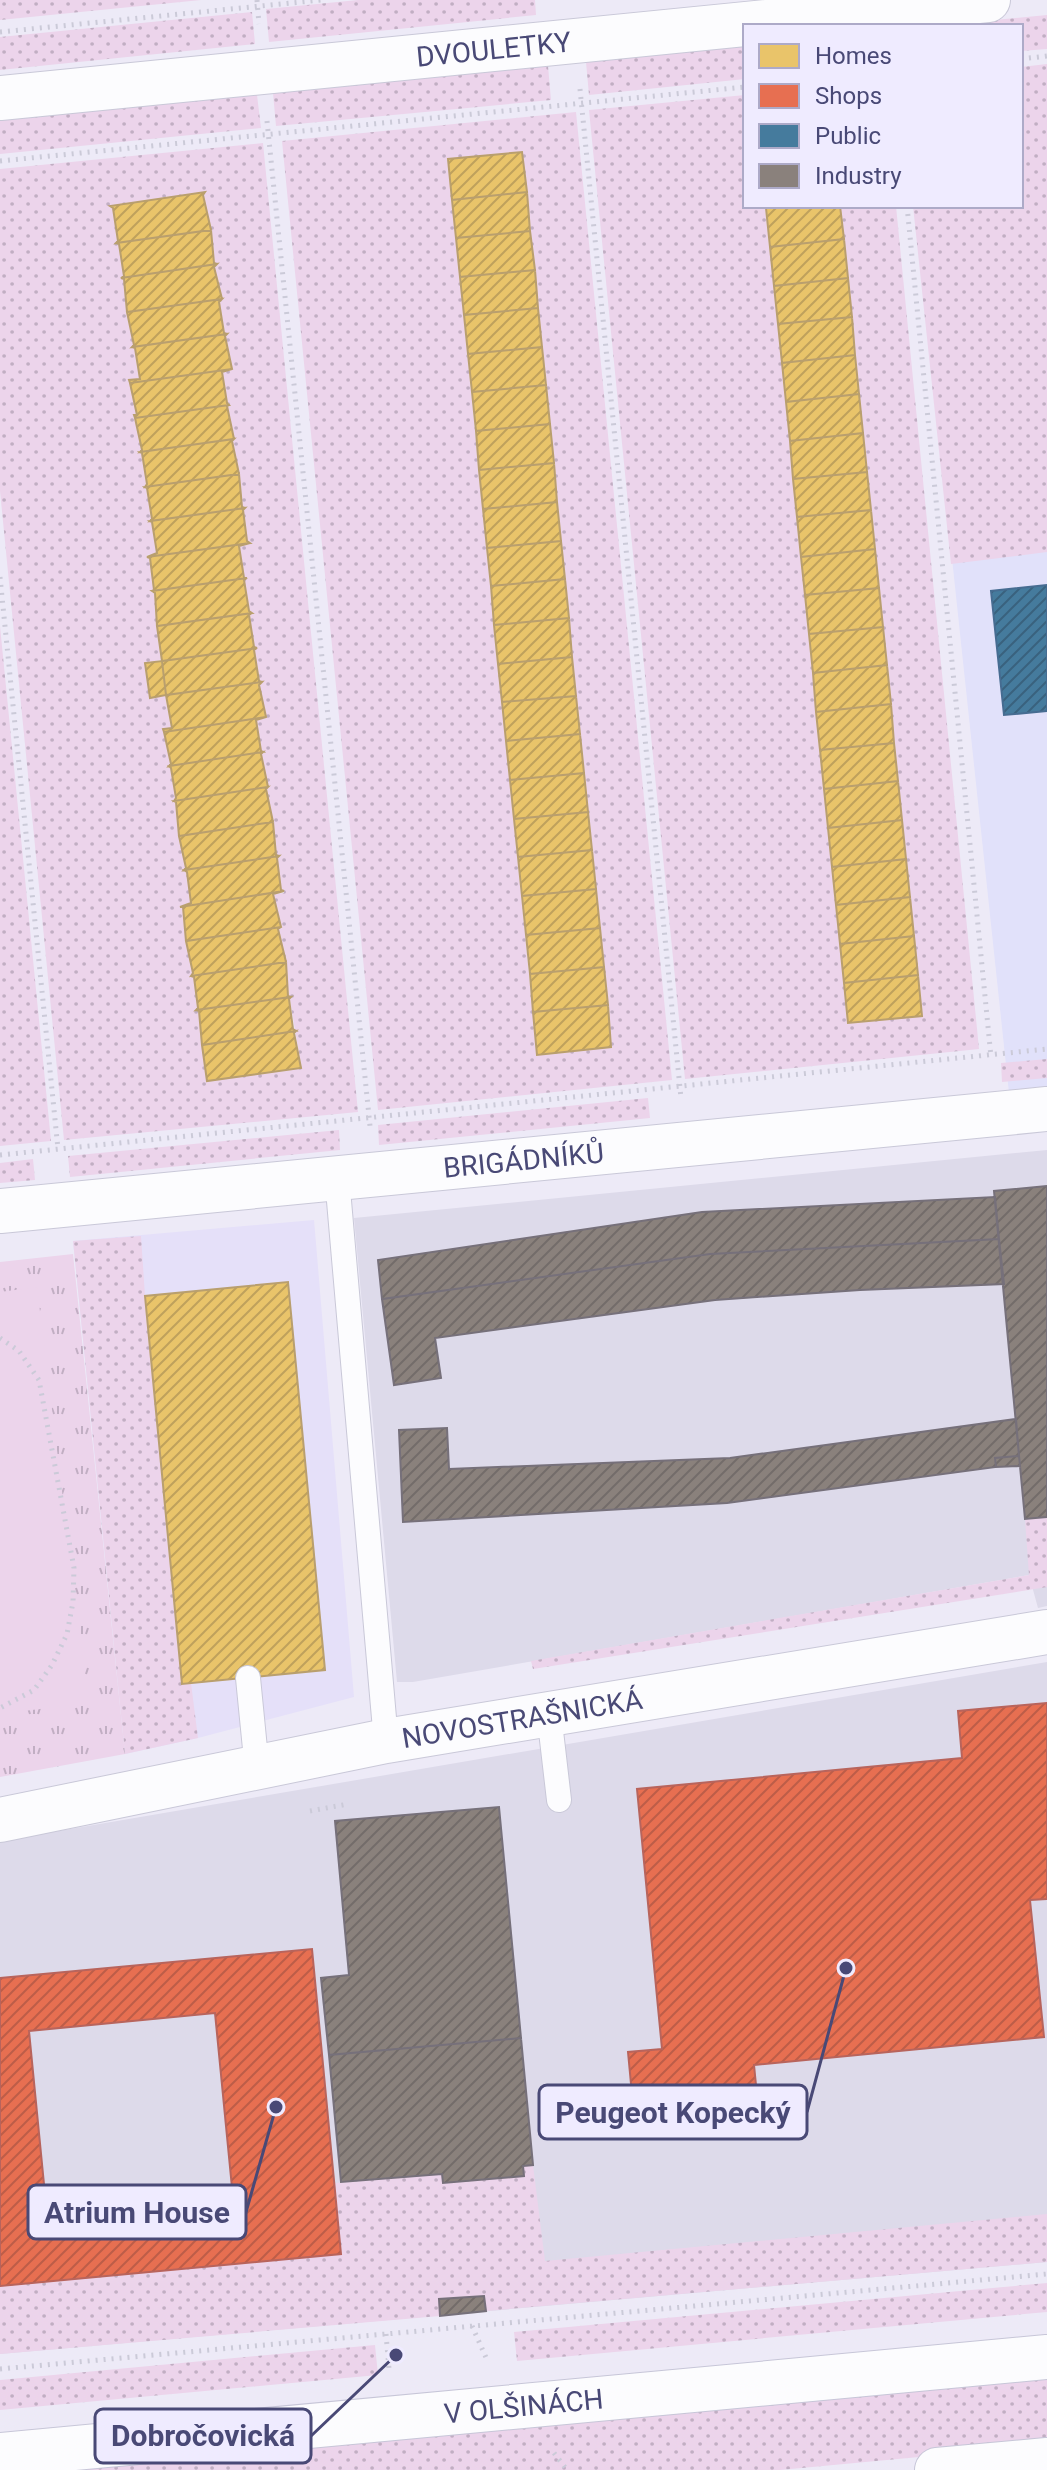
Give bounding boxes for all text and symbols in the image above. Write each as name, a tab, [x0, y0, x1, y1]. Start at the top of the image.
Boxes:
legend	[743, 24, 1023, 208]
street label: DVOULETKY	[415, 25, 573, 73]
text: Homes	[815, 42, 892, 70]
text: Shops	[815, 82, 882, 110]
text: Public	[815, 122, 881, 150]
text: Industry	[815, 162, 902, 190]
street label: BRIGÁDNÍKŮ	[442, 1134, 605, 1184]
street label: NOVOSTRAŠNICKÁ	[400, 1682, 645, 1755]
callout: Peugeot Kopecký	[539, 2085, 807, 2139]
text: Peugeot Kopecký	[555, 2095, 792, 2130]
callout: Atrium House	[28, 2185, 246, 2239]
text: Atrium House	[44, 2195, 230, 2230]
street label: V OLŠINÁCH	[443, 2382, 605, 2430]
callout: Dobročovická	[95, 2409, 311, 2463]
text: Dobročovická	[111, 2418, 295, 2453]

